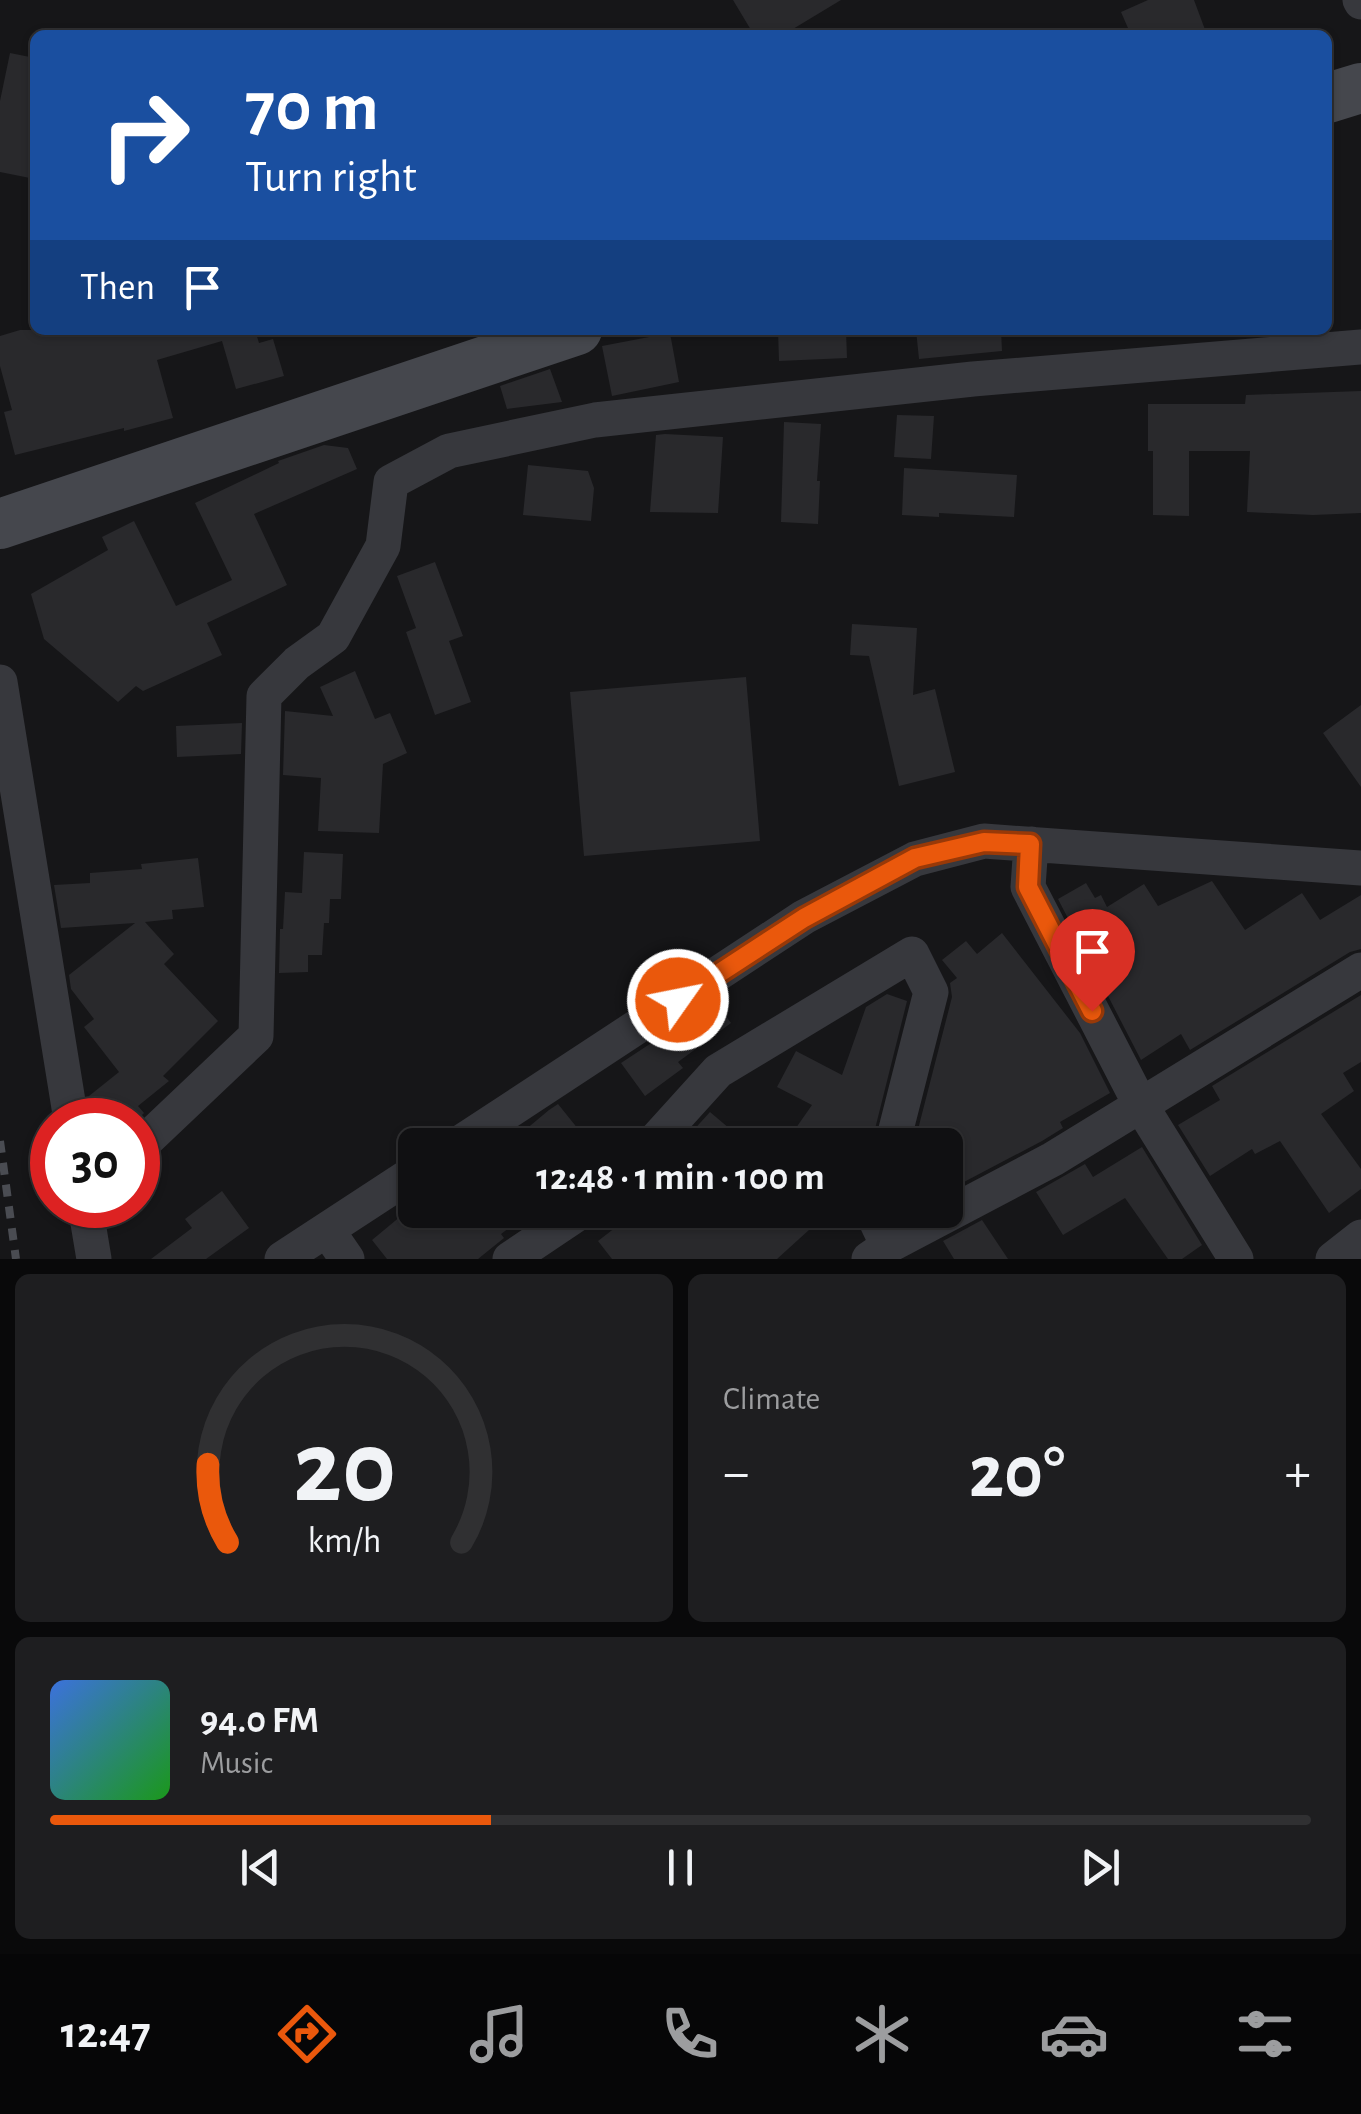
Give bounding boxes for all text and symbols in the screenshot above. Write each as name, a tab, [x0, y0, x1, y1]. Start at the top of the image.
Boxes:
icon: right	[80, 70, 210, 200]
text: 70 m	[245, 73, 379, 143]
text: Turn right	[245, 155, 417, 200]
icon: arrive	[175, 260, 230, 315]
text: Then	[80, 269, 155, 307]
pin	[1050, 909, 1135, 1012]
icon: arrive	[1065, 924, 1120, 979]
position arrow	[626, 948, 730, 1052]
speed limit sign: 30	[30, 1098, 160, 1228]
text: 12:48 · 1 min · 100 m	[536, 1159, 825, 1197]
text: Climate	[723, 1383, 820, 1415]
text: 20	[292, 1417, 396, 1521]
text: 20°	[969, 1436, 1065, 1511]
text: −	[723, 1446, 749, 1501]
text: +	[1285, 1446, 1311, 1501]
text: km/h	[307, 1523, 381, 1559]
text: 94.0 FM	[200, 1702, 319, 1740]
text: Music	[200, 1747, 273, 1779]
icon: previous	[233, 1840, 288, 1895]
icon: pause	[653, 1840, 708, 1895]
icon: next	[1073, 1840, 1128, 1895]
icon: directions	[272, 1999, 342, 2069]
icon: music	[464, 1999, 534, 2069]
icon: phone	[655, 1999, 725, 2069]
icon: climate	[847, 1999, 917, 2069]
icon: car	[1039, 1999, 1109, 2069]
icon: filters	[1230, 1999, 1300, 2069]
text: 12:47	[61, 2011, 151, 2056]

